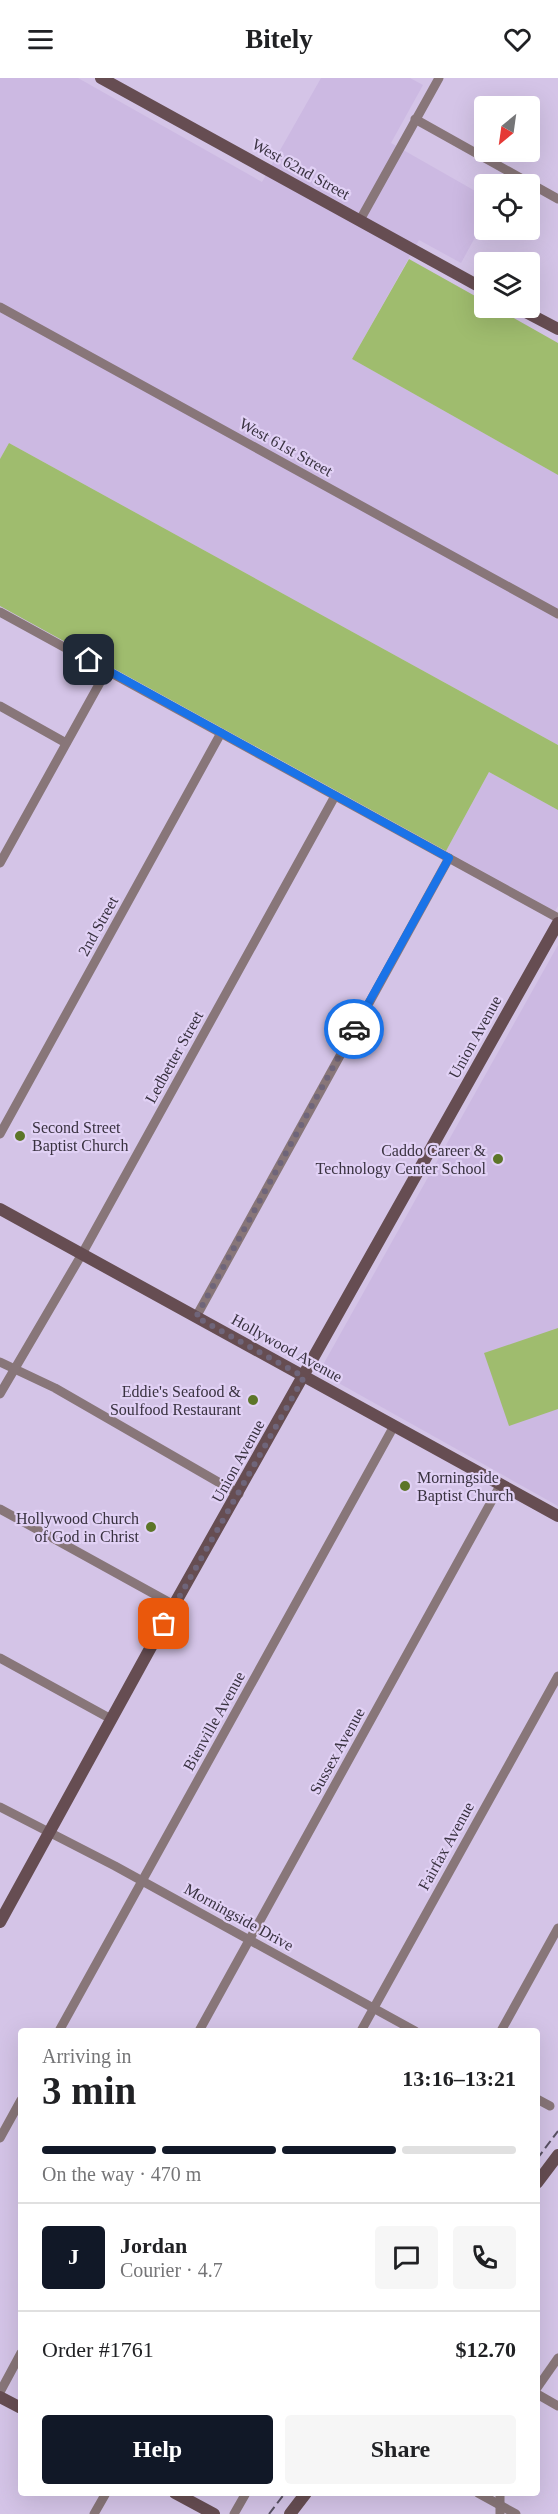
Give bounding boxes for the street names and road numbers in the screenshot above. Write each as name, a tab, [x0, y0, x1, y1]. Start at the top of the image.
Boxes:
street label: West 62nd Street	[249, 135, 353, 203]
street label: West 61st Street	[237, 414, 336, 480]
street label: 2nd Street	[75, 893, 122, 959]
street label: Union Avenue	[445, 993, 505, 1081]
street label: Ledbetter Street	[142, 1008, 207, 1106]
street label: Hollywood Avenue	[228, 1311, 345, 1386]
street label: Union Avenue	[208, 1417, 268, 1505]
street label: Bienville Avenue	[180, 1669, 248, 1773]
street label: Sussex Avenue	[306, 1705, 368, 1797]
street label: Fairfax Avenue	[415, 1799, 477, 1893]
street label: Morningside Drive	[181, 1880, 297, 1955]

